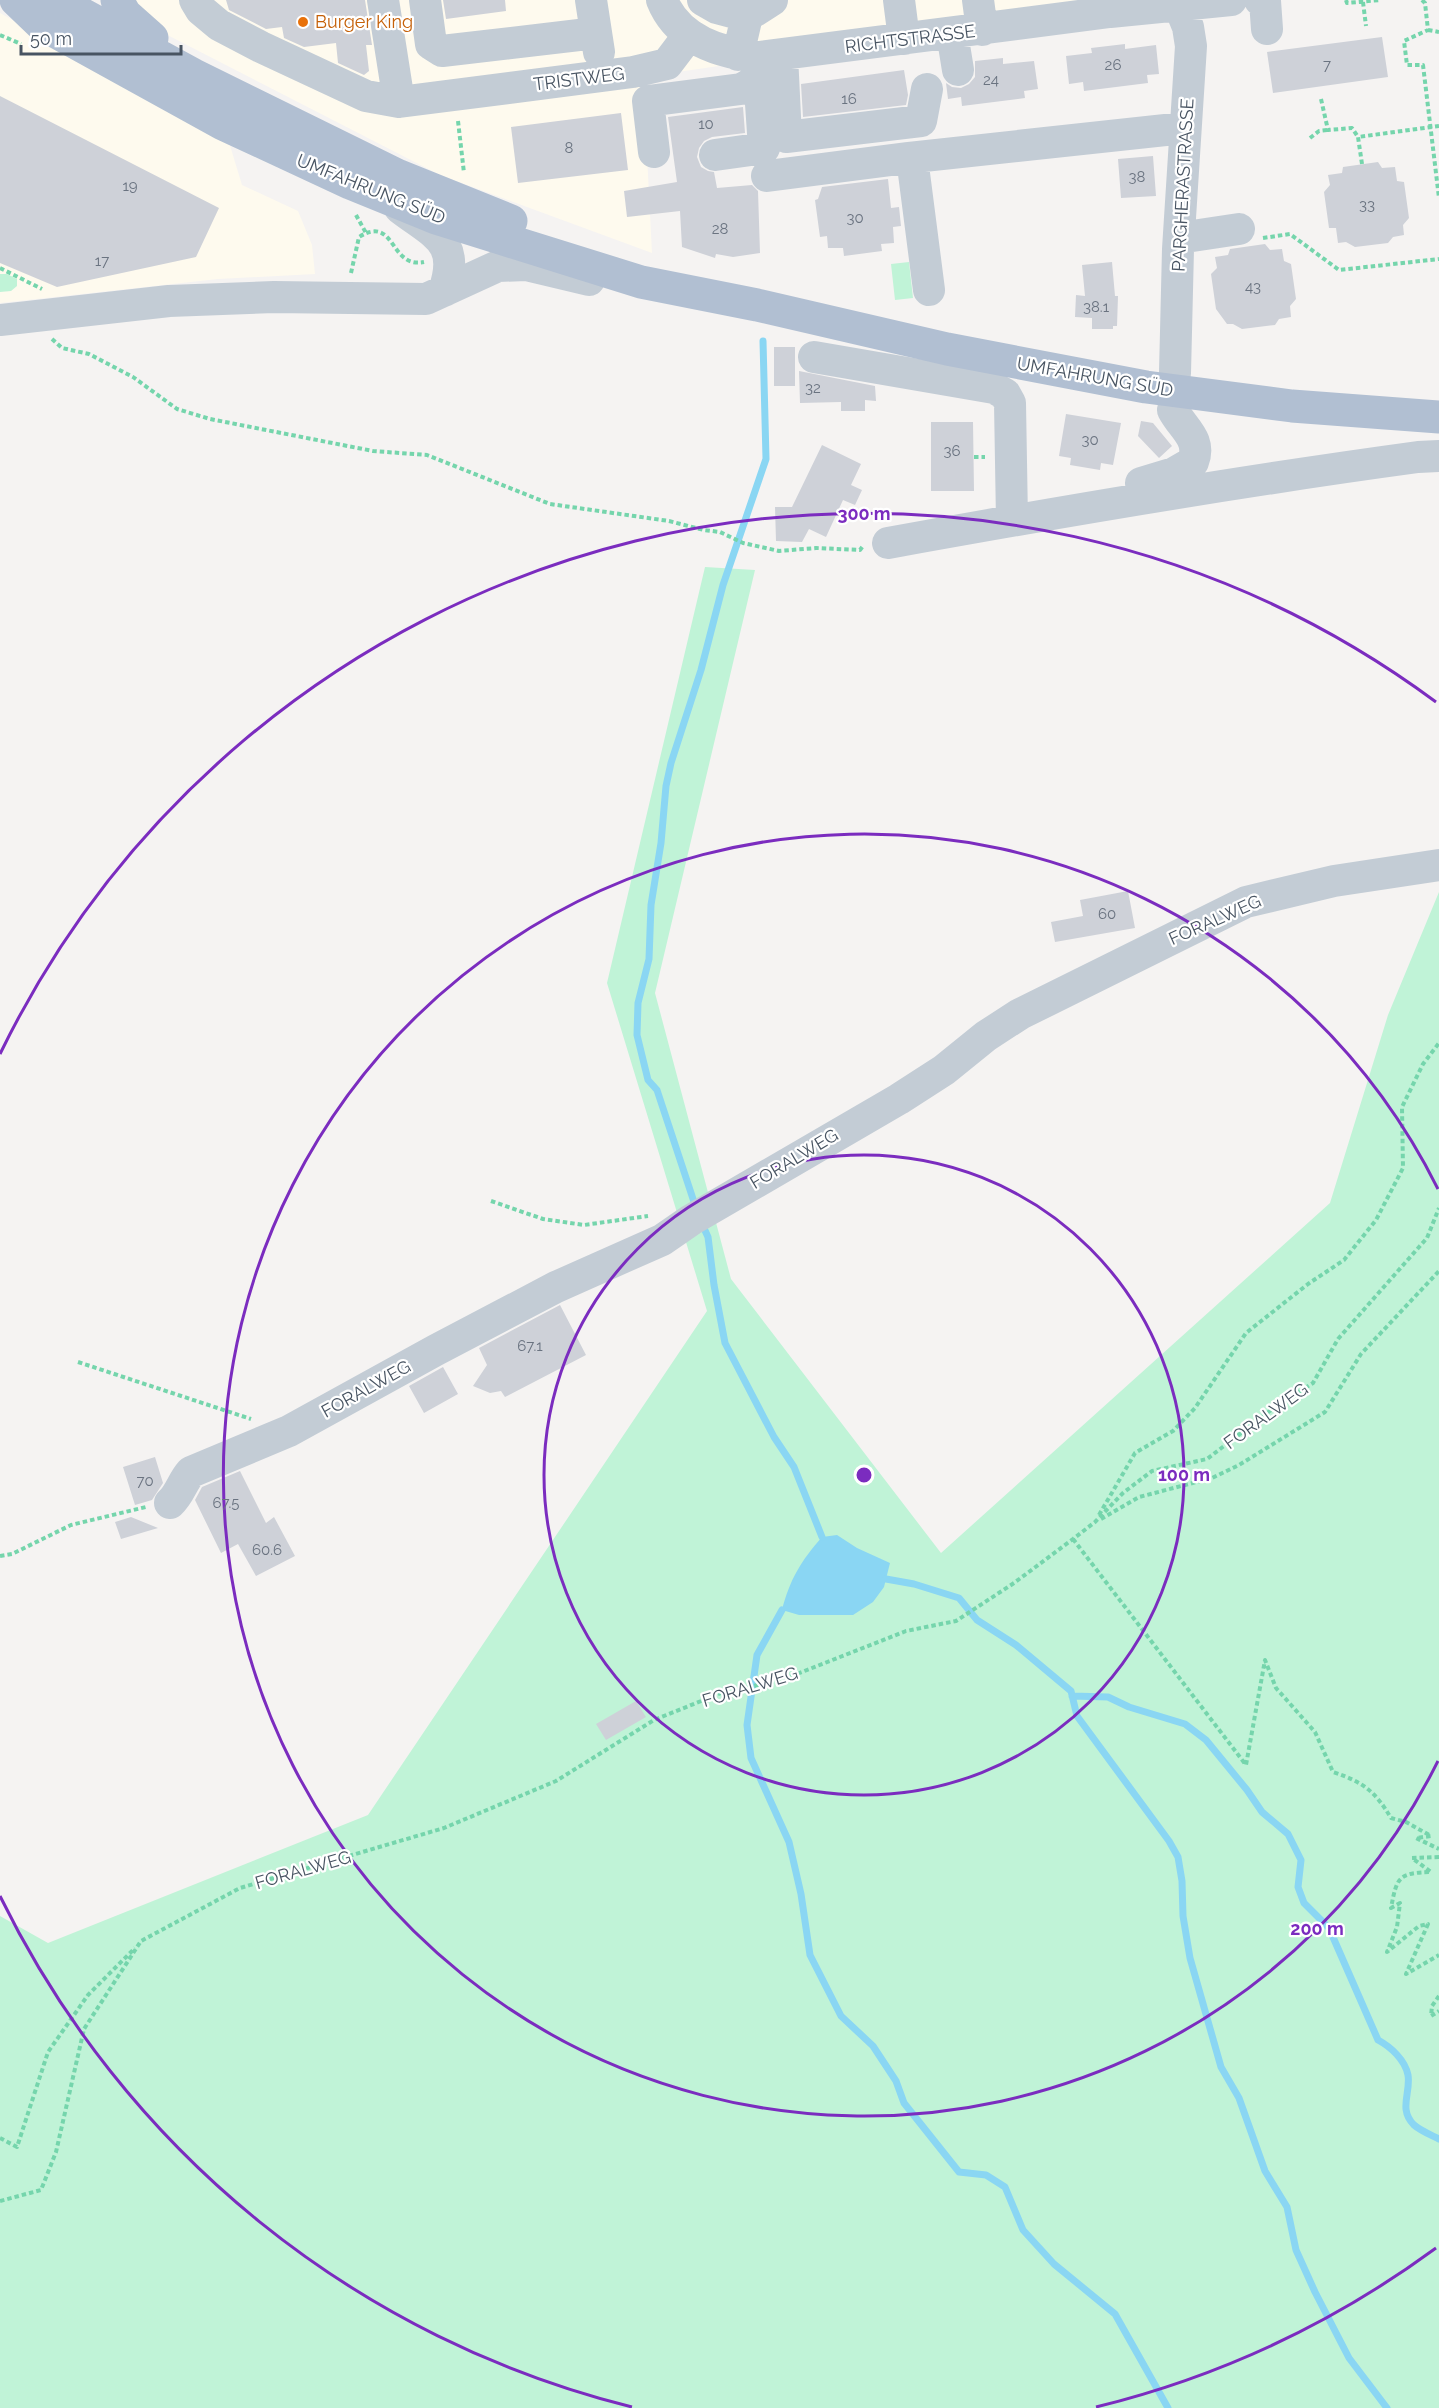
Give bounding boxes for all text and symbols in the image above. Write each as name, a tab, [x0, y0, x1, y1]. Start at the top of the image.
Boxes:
place label: Burger King	[315, 11, 413, 32]
marker: Burger King	[296, 15, 310, 29]
scale bar	[21, 18, 182, 56]
street label: RICHTSTRASSE	[844, 20, 976, 57]
text: 50 m	[30, 28, 72, 49]
house number: 26	[1105, 56, 1121, 74]
house number: 7	[1323, 56, 1331, 74]
street label: TRISTWEG	[532, 63, 626, 95]
house number: 24	[983, 71, 999, 89]
house number: 16	[841, 90, 857, 108]
street label: PARGHERASTRASSE	[1167, 98, 1198, 272]
house number: 10	[698, 115, 714, 133]
house number: 8	[565, 139, 574, 157]
street label: UMFAHRUNG SÜD	[294, 149, 449, 228]
house number: 38	[1129, 168, 1146, 186]
house number: 19	[122, 177, 138, 195]
house number: 33	[1359, 196, 1375, 214]
house number: 30	[846, 209, 864, 227]
house number: 28	[712, 220, 728, 238]
house number: 17	[95, 252, 109, 270]
house number: 43	[1245, 278, 1261, 296]
house number: 38.1	[1083, 298, 1110, 316]
street label: UMFAHRUNG SÜD	[1015, 352, 1175, 401]
house number: 32	[805, 379, 821, 397]
house number: 30	[1081, 431, 1099, 449]
house number: 36	[943, 442, 961, 460]
text: 300 m	[837, 503, 891, 524]
street label: FORALWEG	[1165, 890, 1264, 949]
house number: 60	[1098, 905, 1116, 923]
street label: FORALWEG	[746, 1124, 841, 1193]
house number: 67.1	[517, 1337, 543, 1355]
street label: FORALWEG	[317, 1355, 414, 1422]
street label: FORALWEG	[1220, 1378, 1312, 1453]
text: 100 m	[1158, 1464, 1210, 1485]
centre of rings	[854, 1465, 874, 1485]
house number: 70	[136, 1472, 154, 1490]
house number: 67.5	[212, 1494, 240, 1512]
house number: 60.6	[252, 1541, 282, 1559]
street label: FORALWEG	[700, 1662, 800, 1711]
street label: FORALWEG	[252, 1846, 353, 1893]
text: 200 m	[1290, 1918, 1344, 1939]

